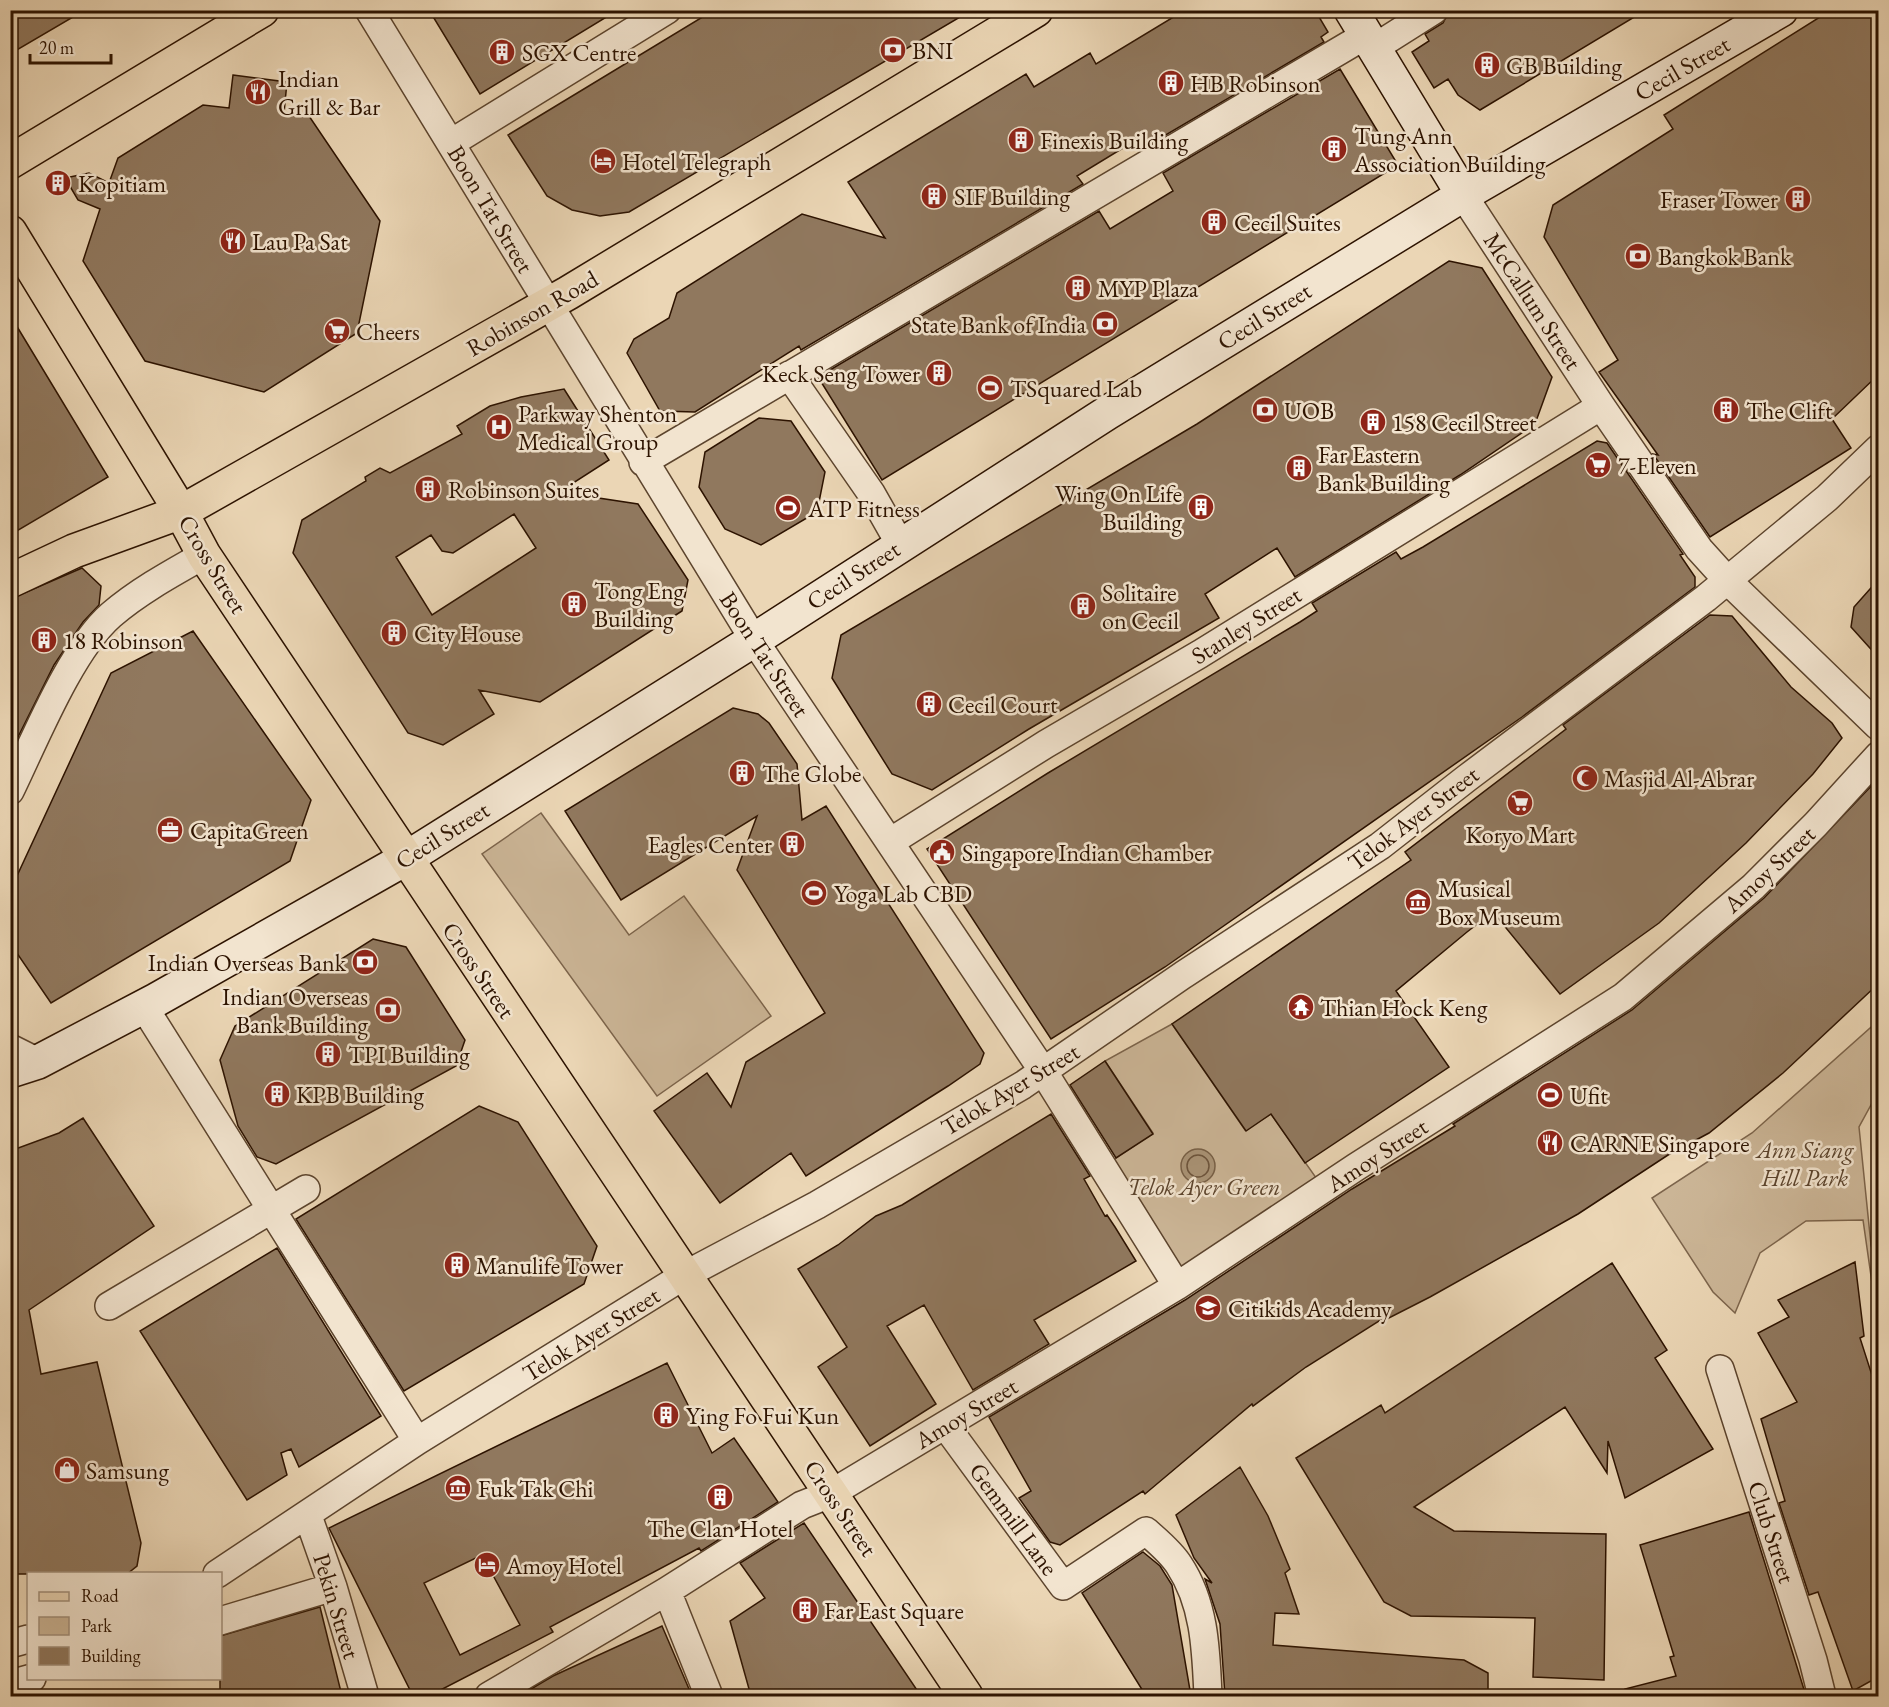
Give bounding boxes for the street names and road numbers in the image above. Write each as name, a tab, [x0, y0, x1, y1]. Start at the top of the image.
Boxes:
street label: Cecil Street	[1629, 28, 1736, 108]
street label: Boon Tat Street	[441, 140, 541, 279]
street label: McCallum Street	[1477, 226, 1589, 376]
street label: Robinson Road	[460, 262, 604, 363]
street label: Cecil Street	[1211, 275, 1317, 357]
street label: Cross Street	[171, 509, 255, 620]
street label: Cecil Street	[800, 533, 906, 617]
street label: Stanley Street	[1185, 579, 1307, 671]
street label: Boon Tat Street	[713, 585, 817, 723]
street label: Telok Ayer Street	[1341, 758, 1485, 877]
street label: Cecil Street	[389, 794, 495, 876]
street label: Amoy Street	[1716, 818, 1822, 920]
street label: Cross Street	[435, 916, 523, 1025]
street label: Telok Ayer Street	[935, 1035, 1085, 1142]
street label: Amoy Street	[1320, 1111, 1434, 1200]
street label: Telok Ayer Street	[517, 1279, 666, 1388]
street label: Amoy Street	[908, 1370, 1023, 1456]
street label: Cross Street	[797, 1454, 885, 1563]
street label: Gemmill Lane	[963, 1456, 1065, 1582]
street label: Club Street	[1741, 1477, 1803, 1587]
street label: Pekin Street	[306, 1549, 368, 1663]

